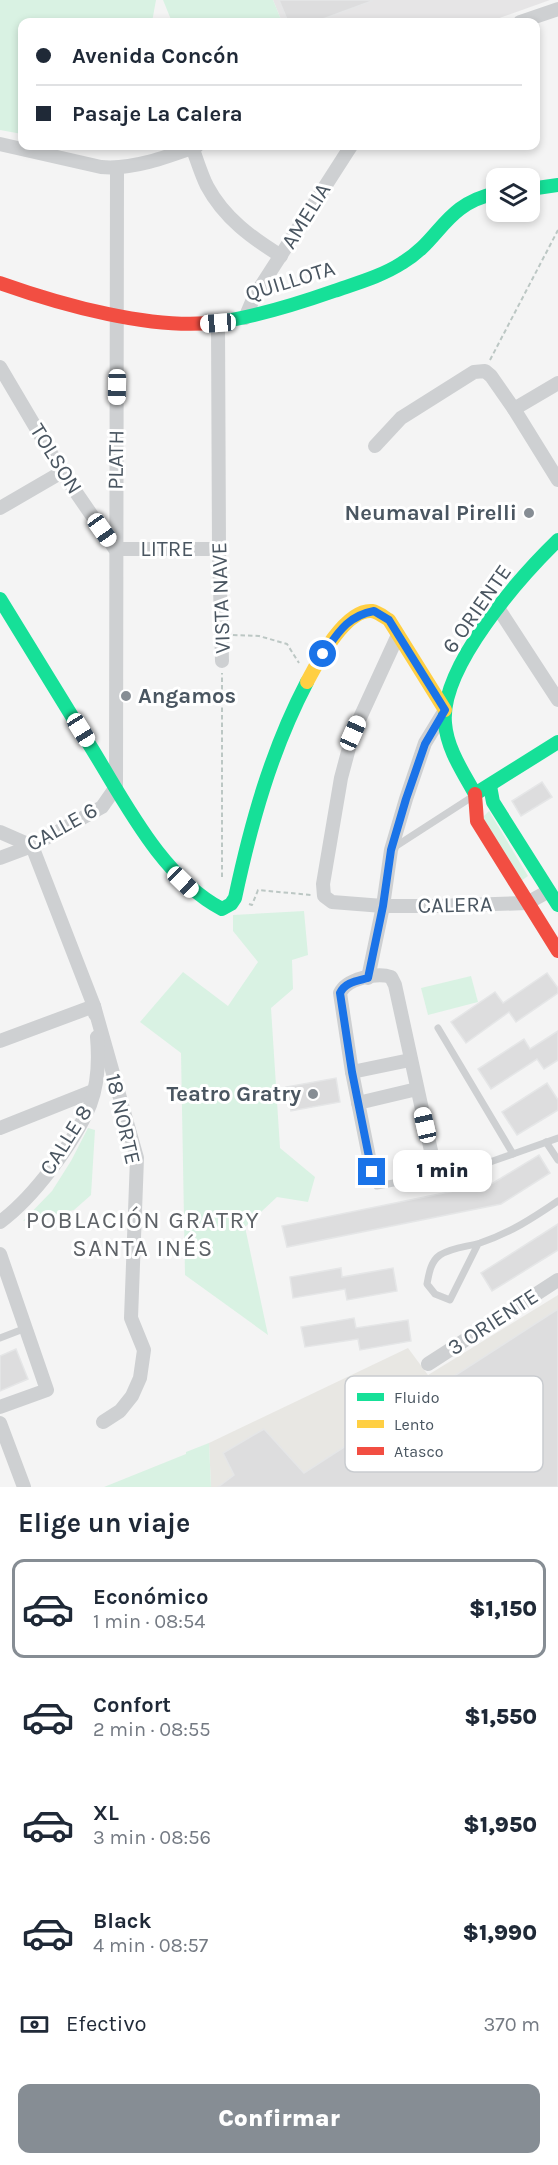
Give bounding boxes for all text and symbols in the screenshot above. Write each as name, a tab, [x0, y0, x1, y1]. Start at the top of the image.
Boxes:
text: Avenida Concón	[72, 43, 239, 69]
text: Pasaje La Calera	[72, 101, 243, 127]
map controls	[486, 168, 540, 222]
button: layers	[486, 168, 540, 222]
street label: AMELIA	[276, 178, 336, 254]
street label: QUILLOTA	[242, 255, 338, 307]
car	[199, 313, 237, 333]
car	[108, 369, 126, 405]
street label: TOLSON	[24, 419, 88, 499]
street label: PLATH	[102, 430, 130, 490]
place label: Neumaval Pirelli	[345, 500, 517, 526]
marker: Neumaval Pirelli	[522, 506, 536, 520]
car	[84, 510, 120, 550]
street label: LITRE	[140, 536, 194, 562]
street label: VISTA NAVE	[206, 542, 236, 654]
street label: 6 ORIENTE	[437, 560, 517, 658]
route start	[309, 640, 336, 667]
place label: Angamos	[138, 683, 236, 709]
marker: Angamos	[119, 689, 133, 703]
car	[64, 710, 98, 750]
car	[337, 713, 369, 753]
street label: CALLE 6	[22, 797, 102, 857]
car	[164, 863, 202, 901]
street label: CALERA	[417, 891, 493, 919]
street label: 18 NORTE	[100, 1071, 146, 1167]
place label: Teatro Gratry	[166, 1081, 301, 1107]
marker: Teatro Gratry	[306, 1087, 320, 1101]
street label: CALLE 8	[34, 1100, 98, 1180]
car	[412, 1105, 438, 1145]
callout: 1 min	[393, 1151, 492, 1193]
route end	[358, 1158, 385, 1185]
text: 1 min	[416, 1159, 469, 1182]
district label: POBLACIÓN GRATRY SANTA INÉS	[26, 1206, 260, 1262]
street label: 3 ORIENTE	[443, 1283, 543, 1361]
legend	[345, 1376, 543, 1472]
text: Fluido	[394, 1388, 440, 1407]
text: Lento	[394, 1415, 434, 1434]
text: Atasco	[394, 1442, 443, 1461]
text: Elige un viaje	[18, 1507, 190, 1539]
icon: car	[21, 1582, 75, 1636]
text: Económico	[93, 1584, 208, 1610]
text: $1,150	[469, 1596, 537, 1622]
text: 1 min · 08:54	[93, 1610, 205, 1633]
icon: car	[21, 1690, 75, 1744]
text: Confort	[93, 1692, 171, 1718]
text: $1,550	[464, 1704, 537, 1730]
text: 2 min · 08:55	[93, 1718, 211, 1741]
icon: car	[21, 1798, 75, 1852]
text: XL	[93, 1800, 119, 1826]
text: $1,950	[463, 1812, 537, 1838]
text: 3 min · 08:56	[93, 1826, 211, 1849]
icon: car	[21, 1906, 75, 1960]
text: Black	[93, 1908, 152, 1934]
text: $1,990	[462, 1920, 537, 1946]
text: 4 min · 08:57	[93, 1934, 208, 1957]
icon: cash	[18, 2008, 51, 2041]
text: Efectivo	[66, 2011, 146, 2037]
text: 370 m	[483, 2013, 540, 2036]
button: Confirmar	[18, 2084, 540, 2153]

